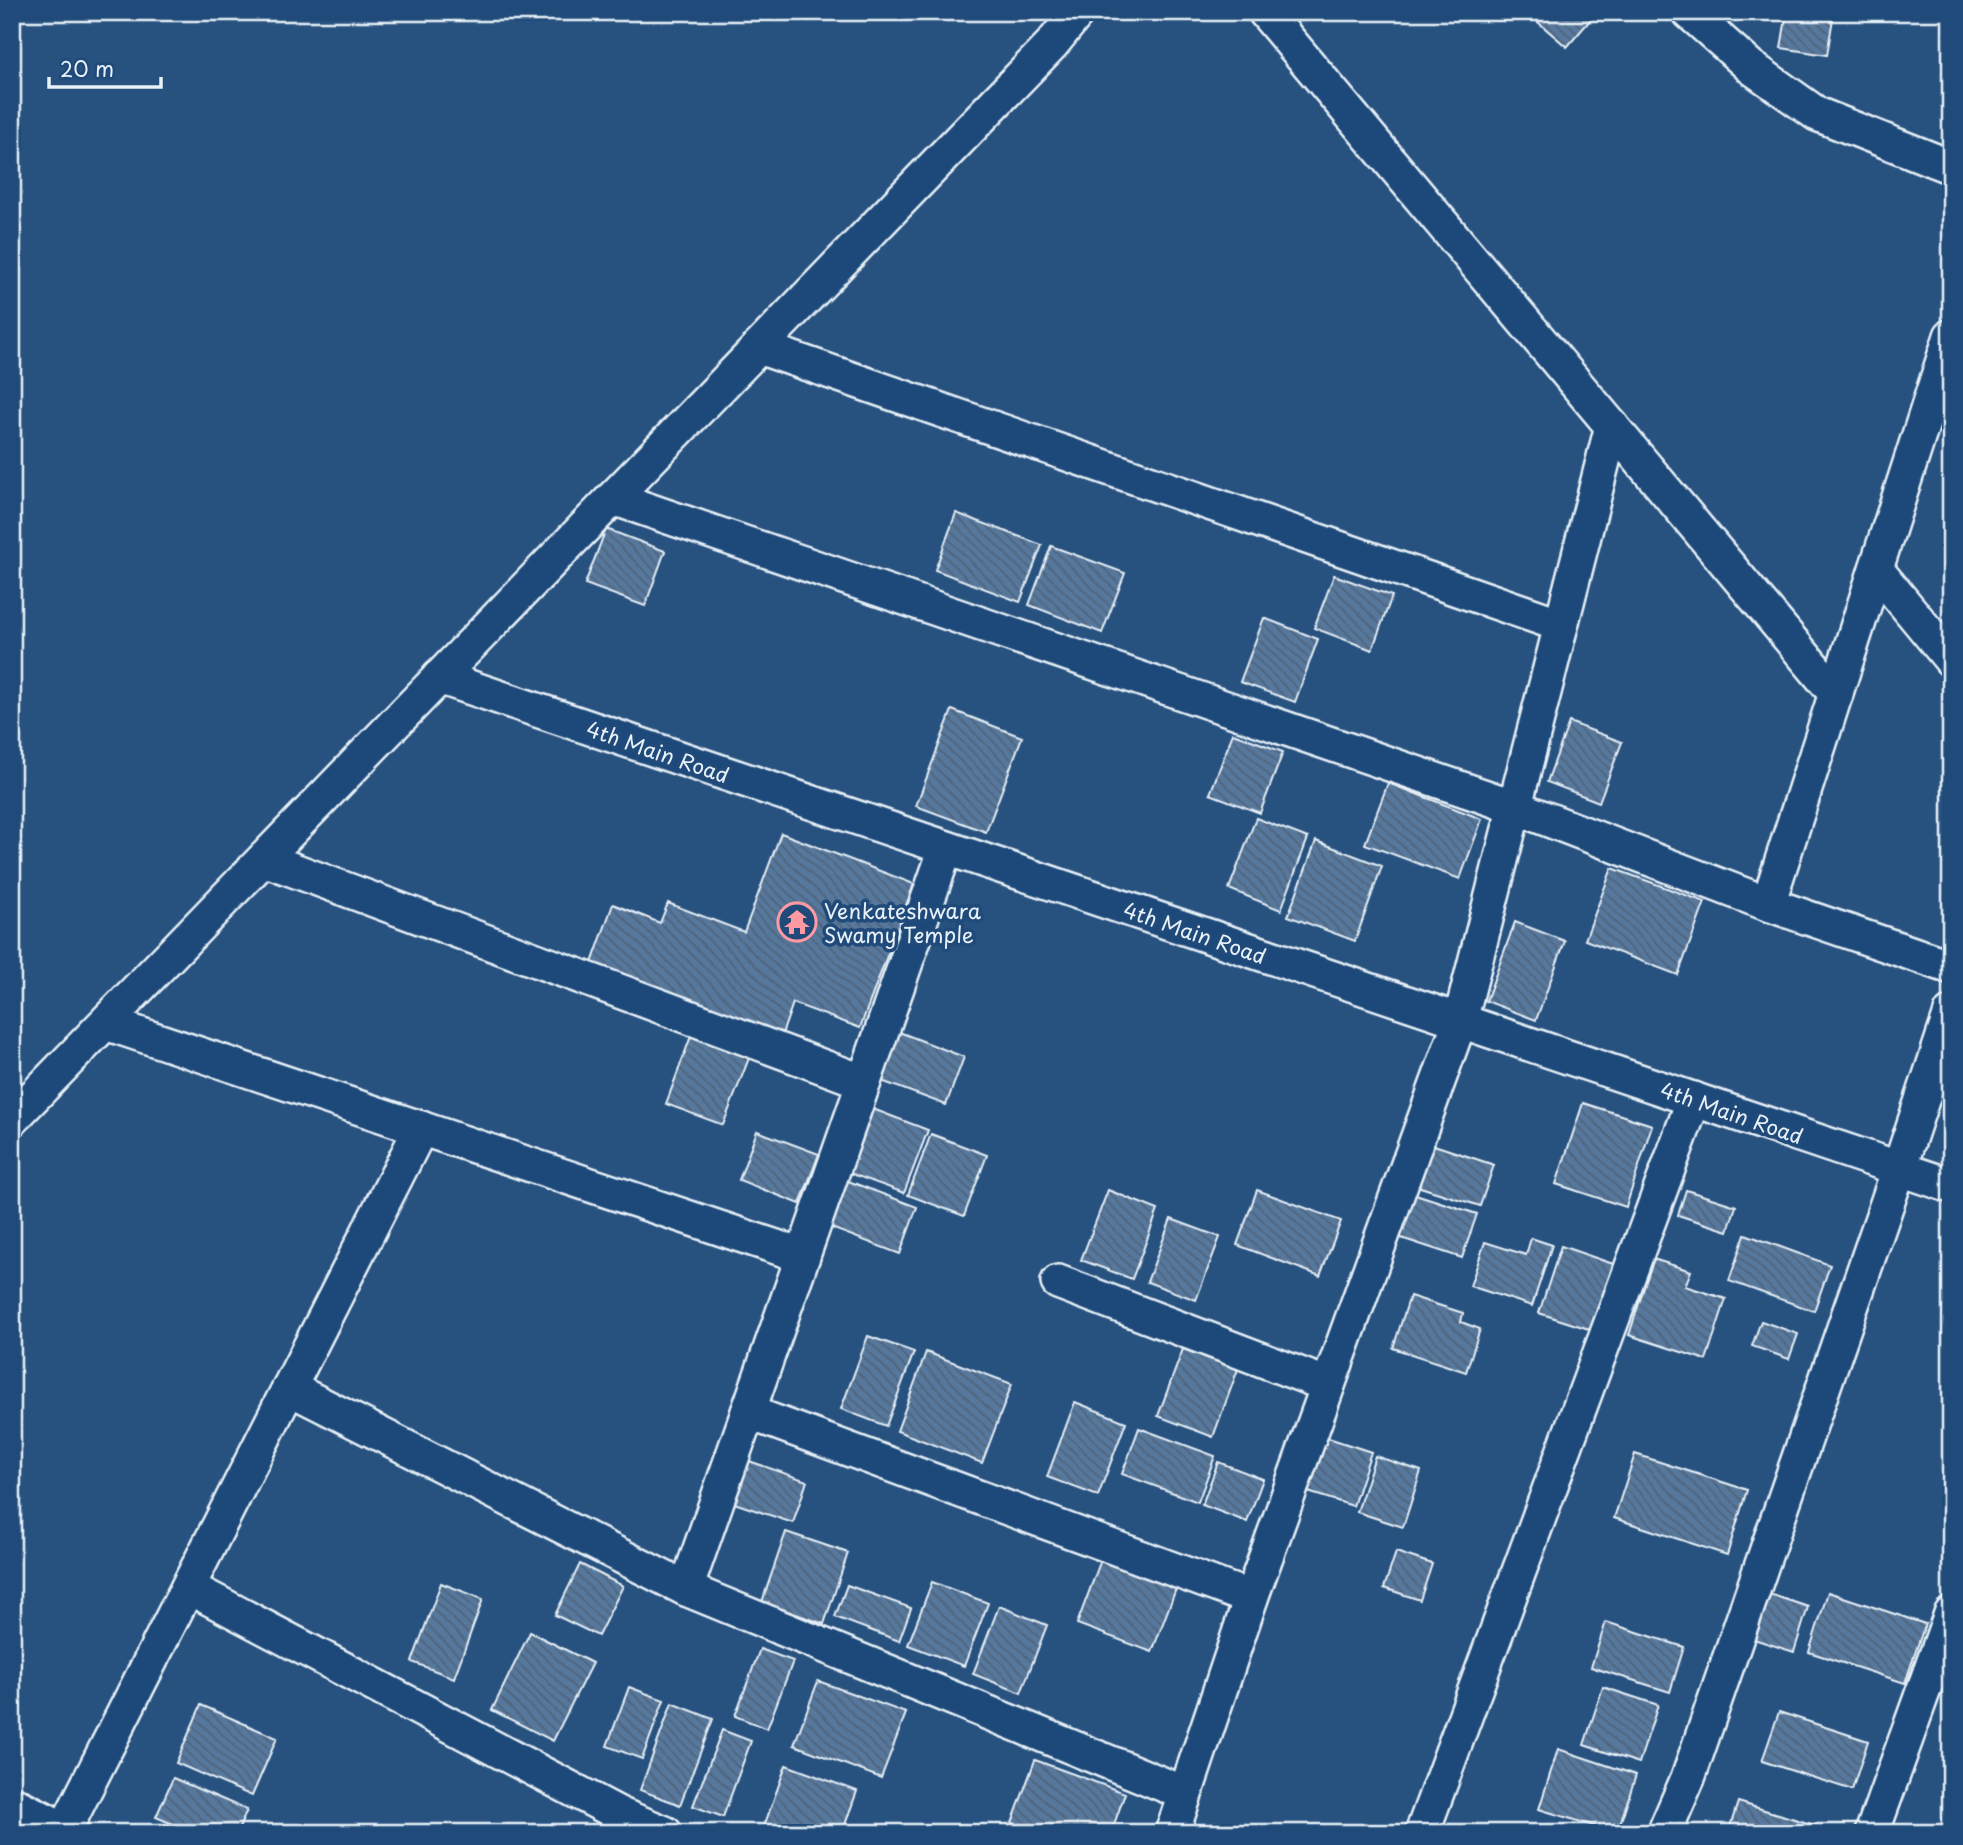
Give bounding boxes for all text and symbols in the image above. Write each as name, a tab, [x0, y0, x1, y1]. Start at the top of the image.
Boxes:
scale bar	[49, 46, 161, 90]
text: 20 m	[60, 52, 114, 84]
street label: 4th Main Road	[582, 712, 734, 790]
street label: 4th Main Road	[1119, 893, 1271, 971]
place label: Venkateshwara Swamy Temple	[824, 894, 982, 950]
temple icon: Venkateshwara Swamy Temple	[776, 901, 818, 943]
street label: 4th Main Road	[1656, 1073, 1808, 1151]

